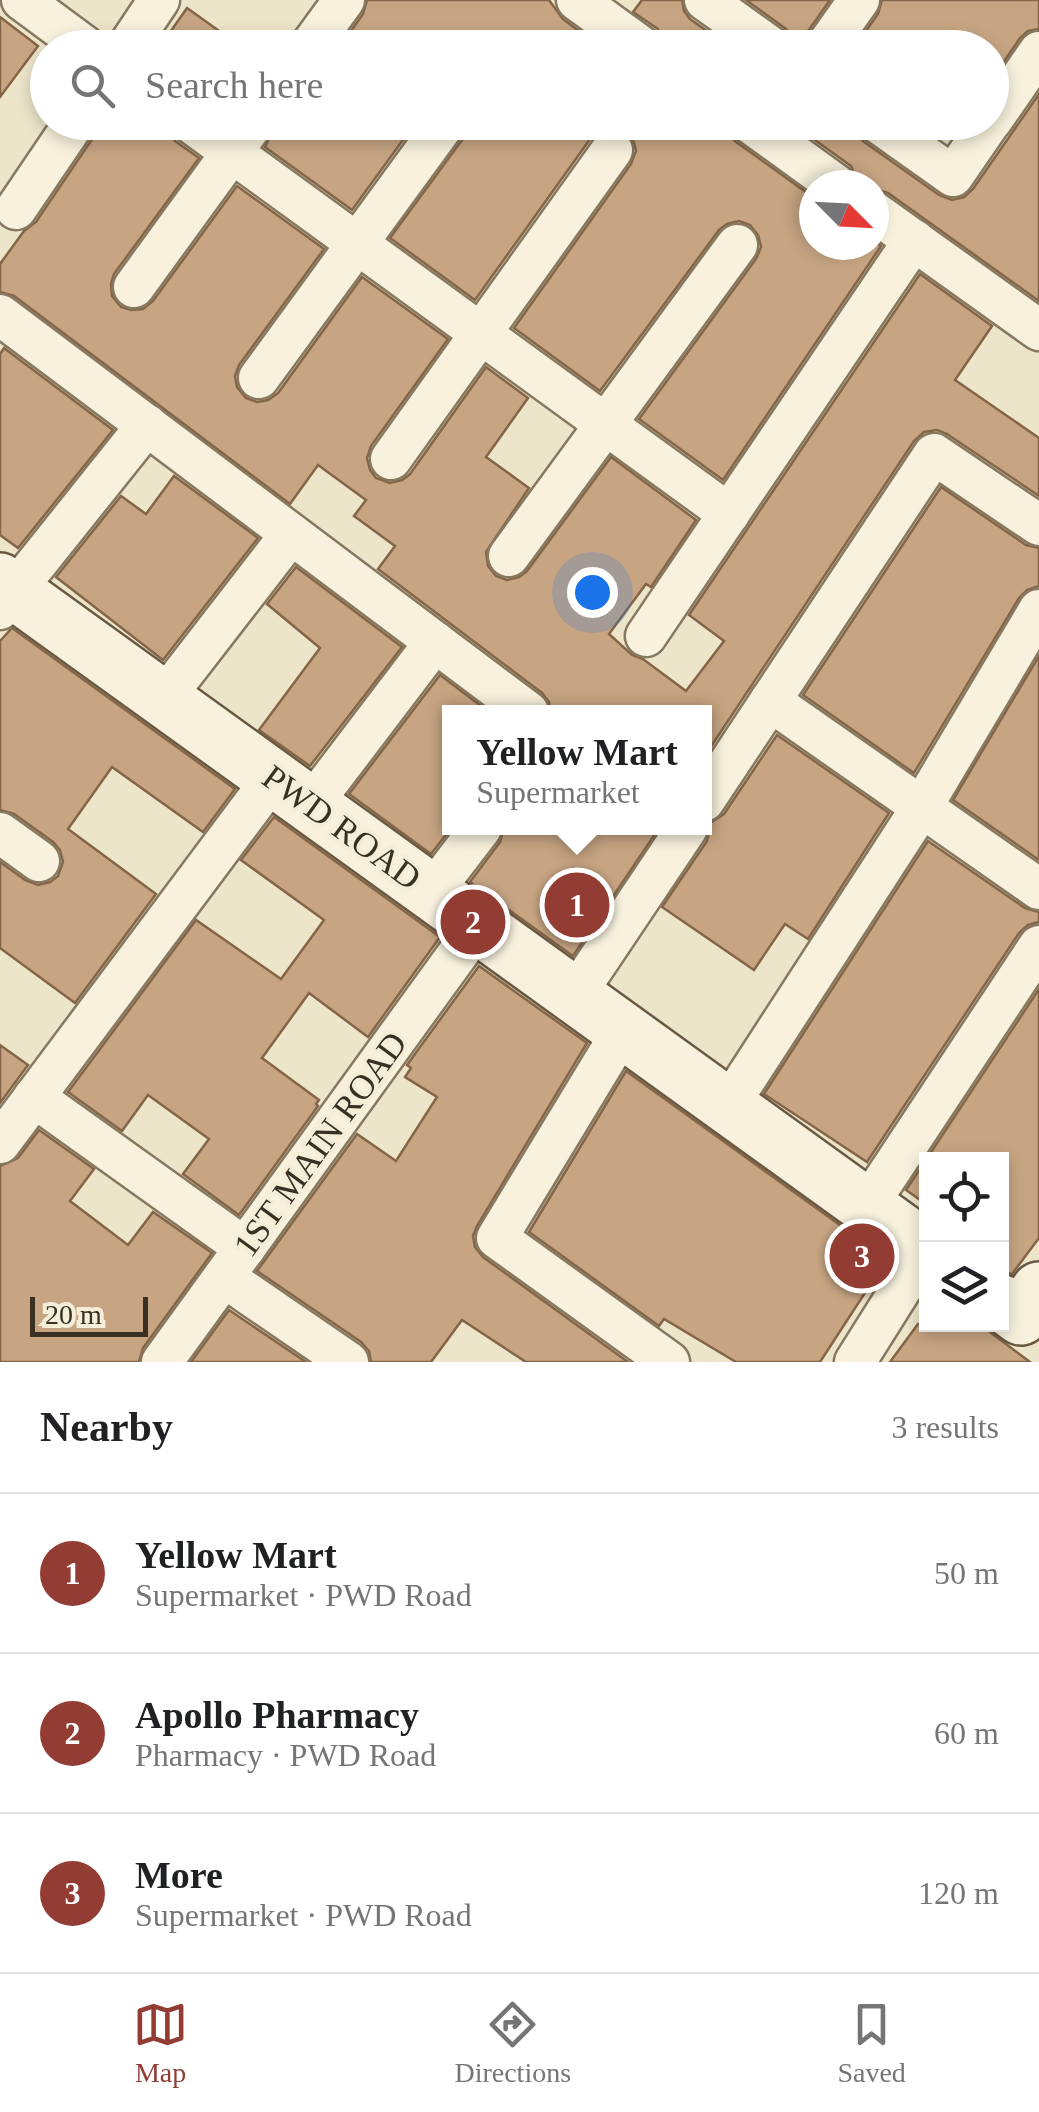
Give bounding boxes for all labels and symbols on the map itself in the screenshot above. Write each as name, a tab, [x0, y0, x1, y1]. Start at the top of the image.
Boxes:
north arrow	[799, 170, 889, 260]
your location	[567, 567, 618, 618]
street label: PWD ROAD	[255, 757, 428, 898]
pin: 1	[544, 868, 610, 942]
pin: 2	[440, 884, 506, 960]
street label: 1ST MAIN ROAD	[226, 1025, 415, 1264]
pin: 3	[830, 1218, 894, 1294]
scale bar	[30, 1292, 148, 1336]

